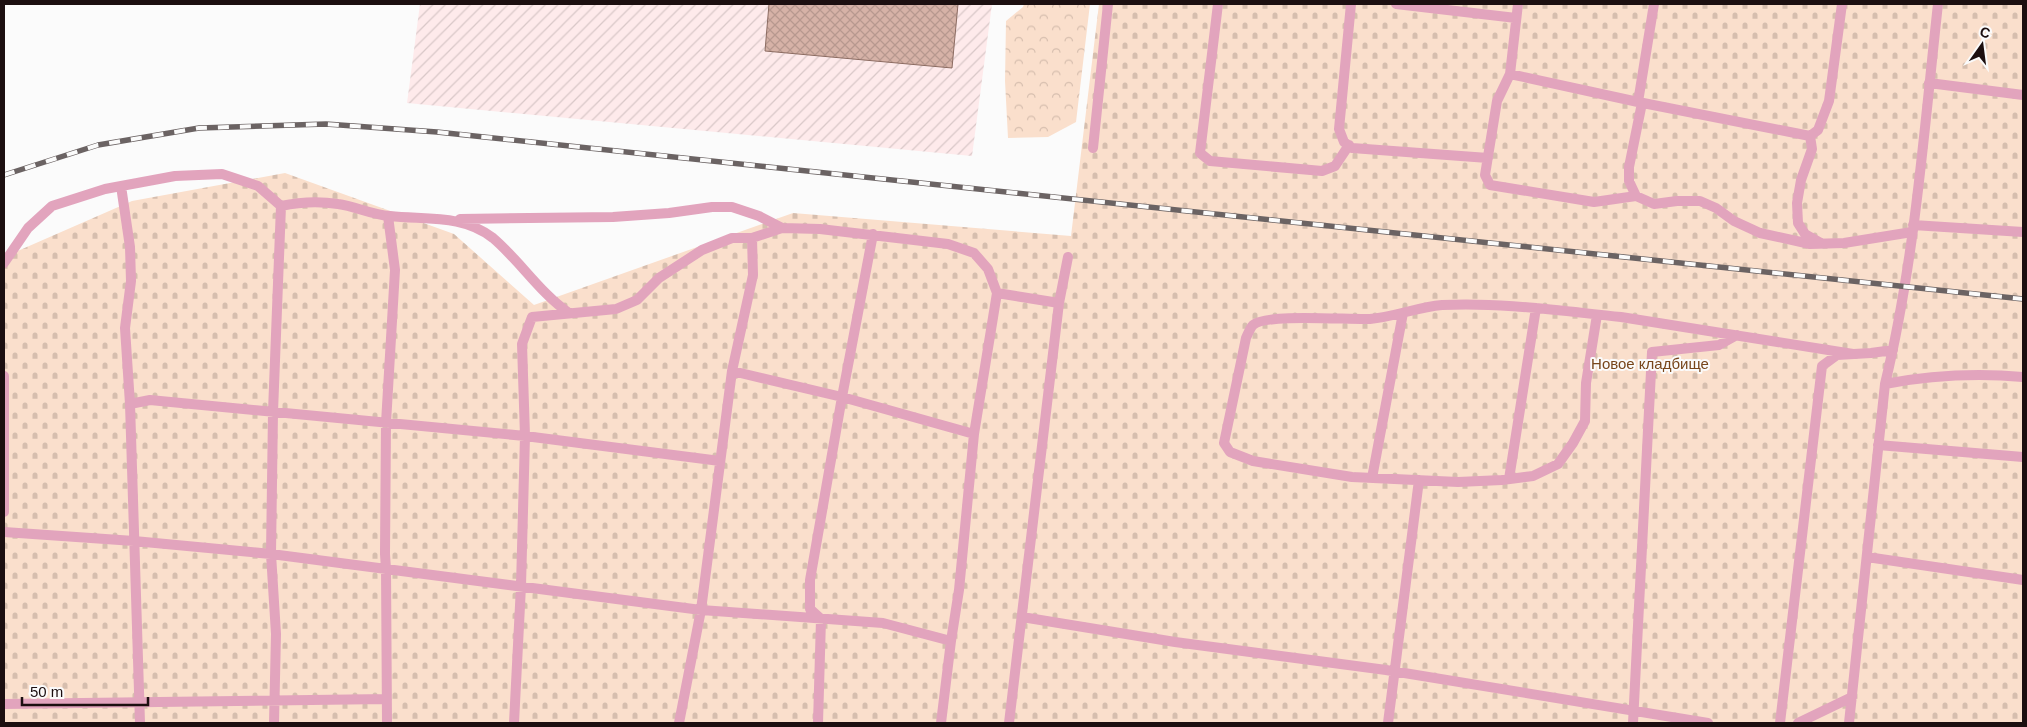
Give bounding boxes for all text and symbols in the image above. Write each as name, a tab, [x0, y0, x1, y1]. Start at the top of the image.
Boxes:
north arrow	[1957, 20, 2007, 70]
text: С	[1978, 23, 1992, 41]
park label: Новое кладбище	[1591, 355, 1709, 372]
scale bar	[22, 674, 149, 706]
text: 50 m	[30, 683, 63, 700]

